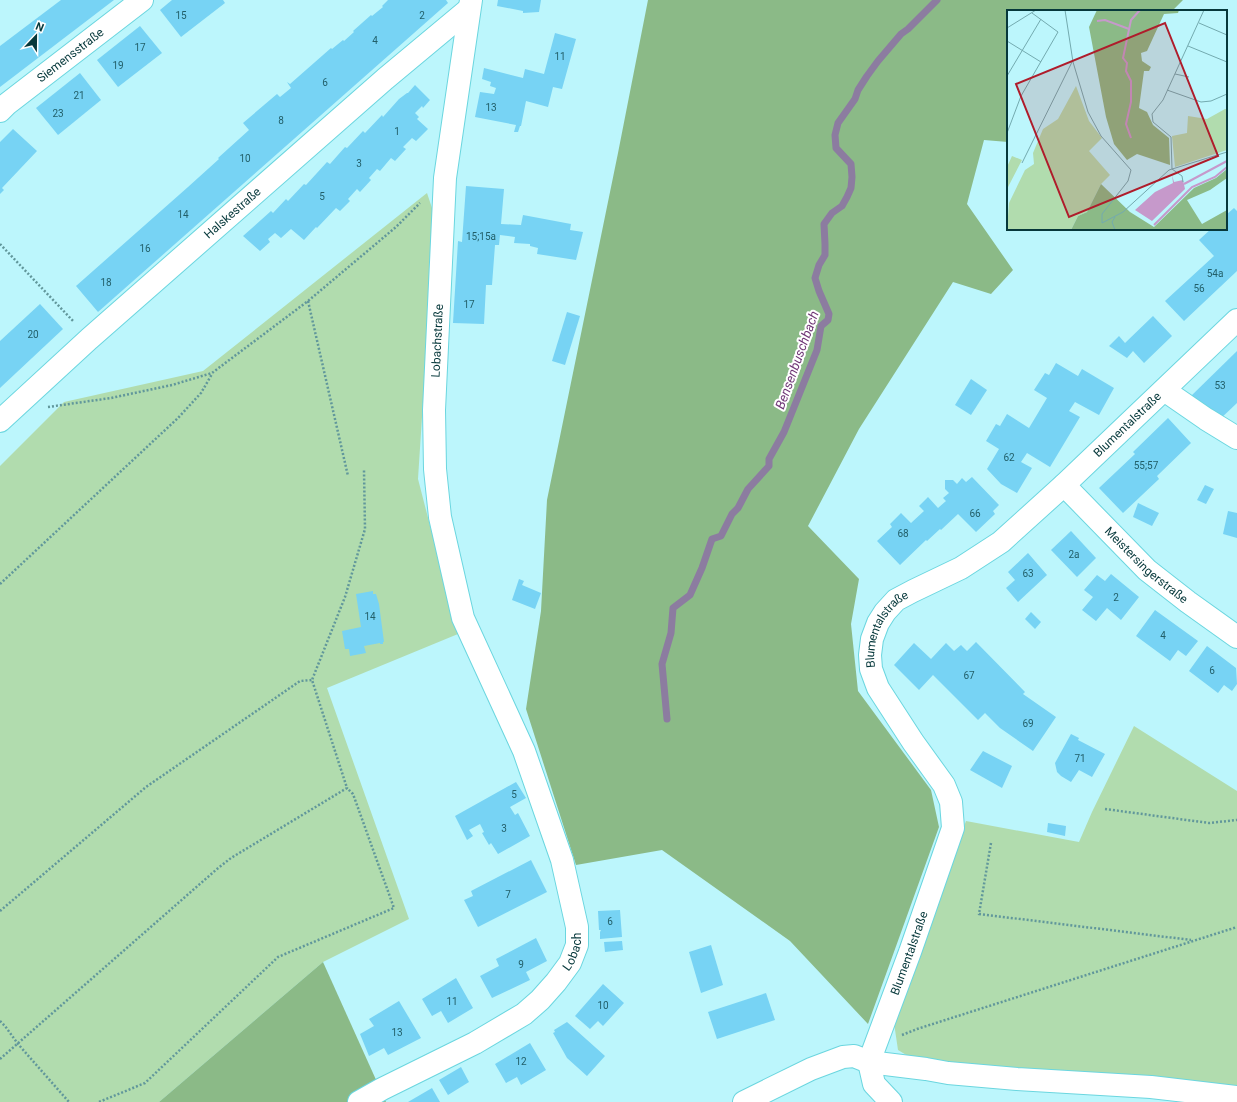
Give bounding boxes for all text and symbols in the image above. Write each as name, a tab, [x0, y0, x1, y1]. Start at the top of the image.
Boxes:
house number: 15	[175, 10, 187, 21]
house number: 2	[419, 10, 425, 21]
inset map	[1007, 10, 1227, 230]
north arrow	[16, 16, 56, 56]
text: N	[34, 20, 46, 35]
street label: Siemensstraße	[34, 25, 106, 85]
house number: 4	[372, 35, 378, 46]
house number: 17	[134, 42, 146, 53]
house number: 11	[554, 51, 566, 62]
house number: 19	[112, 60, 124, 71]
house number: 6	[322, 77, 328, 88]
house number: 21	[73, 90, 85, 101]
house number: 13	[485, 102, 497, 113]
house number: 23	[52, 108, 64, 119]
house number: 8	[278, 115, 284, 126]
house number: 1	[394, 126, 400, 137]
house number: 10	[239, 153, 251, 164]
house number: 3	[356, 158, 362, 169]
street label: Halskestraße	[201, 184, 264, 242]
house number: 5	[319, 191, 325, 202]
house number: 14	[177, 209, 189, 220]
house number: 15;15a	[466, 231, 496, 242]
house number: 16	[139, 243, 151, 254]
house number: 54a	[1207, 268, 1223, 279]
house number: 18	[100, 277, 112, 288]
house number: 56	[1193, 283, 1205, 294]
house number: 17	[463, 299, 475, 310]
street label: Lobachstraße	[429, 304, 446, 378]
water label: Bensenbuschbach	[772, 309, 822, 411]
house number: 20	[27, 329, 39, 340]
house number: 53	[1214, 380, 1226, 391]
street label: Blumentalstraße	[1091, 389, 1164, 460]
house number: 62	[1003, 452, 1015, 463]
house number: 55;57	[1134, 460, 1159, 471]
house number: 66	[969, 508, 981, 519]
street label: Meistersingerstraße	[1102, 524, 1191, 606]
house number: 68	[897, 528, 909, 539]
house number: 2a	[1068, 549, 1080, 560]
house number: 63	[1022, 568, 1034, 579]
street label: Blumentalstraße	[863, 588, 911, 668]
house number: 2	[1113, 592, 1119, 603]
house number: 14	[364, 611, 376, 622]
house number: 4	[1160, 630, 1166, 641]
house number: 6	[1209, 665, 1215, 676]
house number: 67	[963, 670, 975, 681]
house number: 69	[1022, 718, 1034, 729]
house number: 71	[1074, 753, 1086, 764]
house number: 5	[511, 789, 517, 800]
house number: 3	[501, 823, 507, 834]
house number: 7	[505, 889, 511, 900]
street label: Blumentalstraße	[888, 909, 931, 997]
house number: 6	[607, 916, 613, 927]
street label: Lobach	[560, 933, 584, 973]
house number: 9	[518, 959, 524, 970]
house number: 11	[446, 996, 458, 1007]
house number: 10	[597, 1000, 609, 1011]
house number: 13	[391, 1027, 403, 1038]
house number: 12	[515, 1056, 527, 1067]

